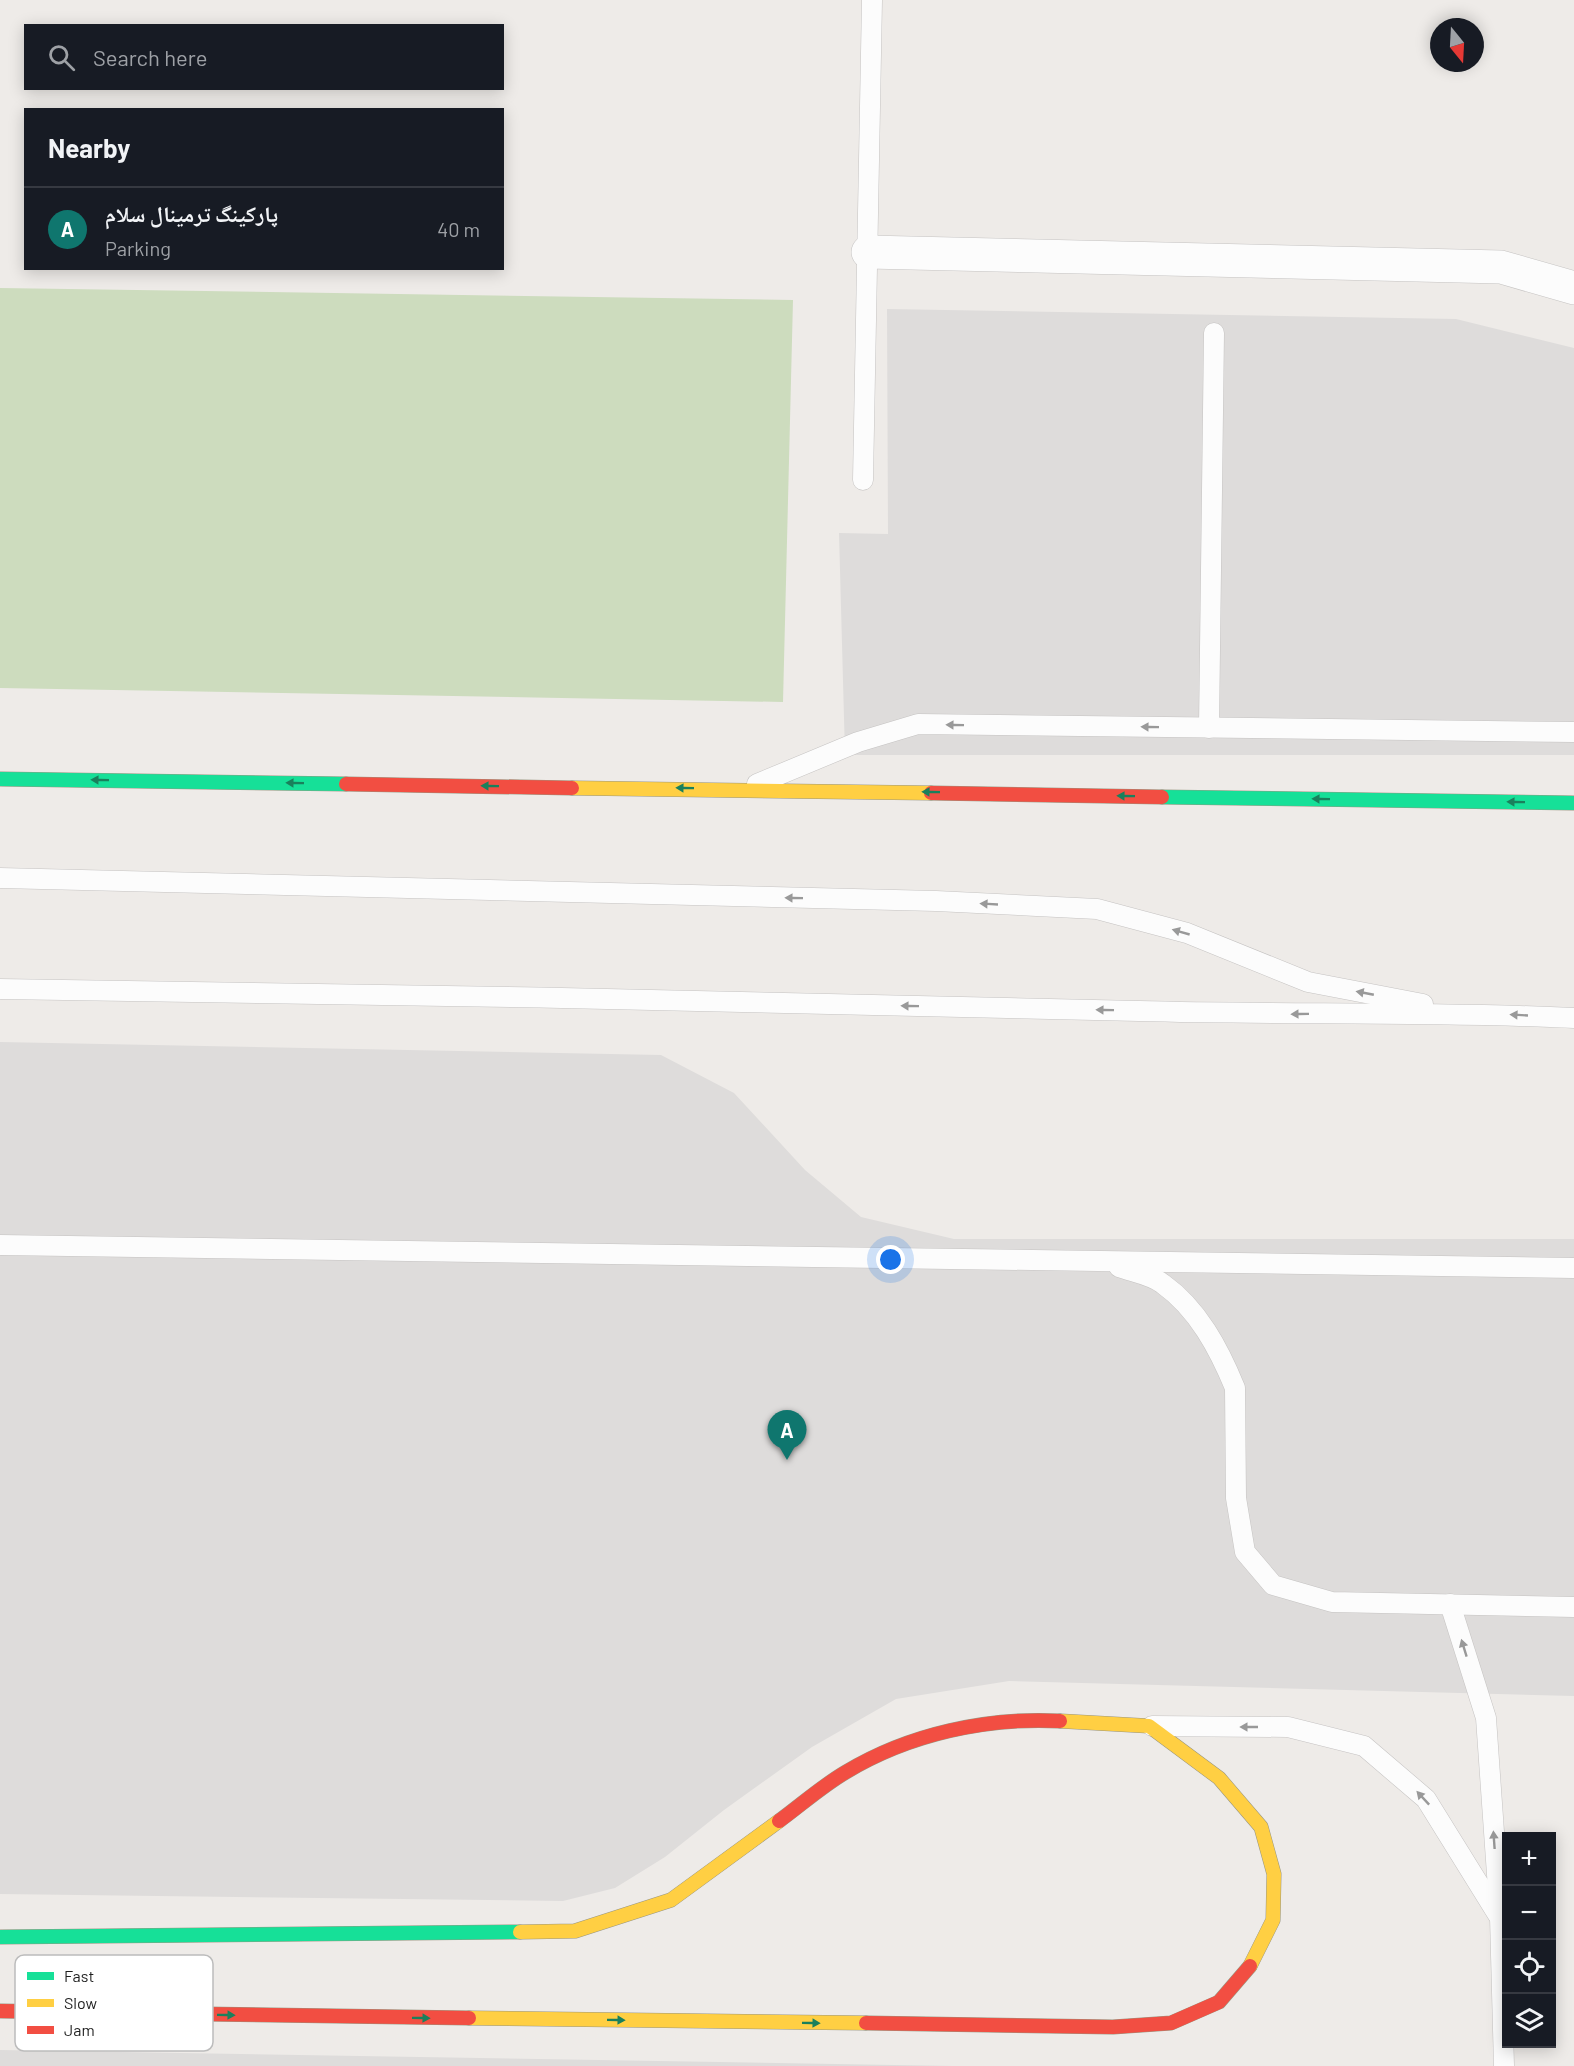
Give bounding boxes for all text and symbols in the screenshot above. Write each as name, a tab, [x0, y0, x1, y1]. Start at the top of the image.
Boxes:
north arrow	[1430, 18, 1484, 72]
search box	[24, 24, 504, 90]
icon: search	[45, 41, 78, 74]
text: Search here	[93, 44, 207, 70]
text: Nearby	[48, 132, 130, 163]
text: پارکینگ ترمینال سلام	[105, 200, 278, 226]
text: A	[61, 217, 74, 241]
text: 40 m	[437, 217, 480, 241]
text: Parking	[105, 236, 171, 260]
one-way arrow	[946, 720, 965, 729]
one-way arrow	[1141, 722, 1160, 732]
one-way arrow	[90, 775, 109, 785]
one-way arrow	[285, 778, 304, 788]
one-way arrow	[480, 781, 499, 791]
one-way arrow	[675, 784, 694, 793]
one-way arrow	[921, 787, 940, 797]
one-way arrow	[1116, 791, 1135, 800]
one-way arrow	[1311, 794, 1330, 804]
one-way arrow	[1506, 797, 1525, 807]
one-way arrow	[785, 893, 804, 903]
one-way arrow	[980, 899, 999, 908]
one-way arrow	[1172, 927, 1190, 936]
one-way arrow	[1355, 988, 1374, 997]
one-way arrow	[901, 1001, 920, 1010]
one-way arrow	[1096, 1006, 1115, 1015]
one-way arrow	[1291, 1009, 1310, 1019]
one-way arrow	[1509, 1011, 1528, 1020]
your location	[876, 1245, 905, 1274]
pin: A	[768, 1410, 806, 1460]
one-way arrow	[1459, 1639, 1468, 1657]
one-way arrow	[1240, 1722, 1259, 1732]
one-way arrow	[1416, 1791, 1430, 1805]
one-way arrow	[1490, 1830, 1499, 1849]
map controls	[1502, 1832, 1556, 2048]
button: +	[1502, 1832, 1556, 1886]
button: −	[1502, 1886, 1556, 1940]
button: locate	[1502, 1940, 1556, 1994]
legend	[15, 1955, 213, 2051]
text: Fast	[64, 1966, 94, 1985]
text: Slow	[64, 1993, 97, 2012]
button: layers	[1502, 1994, 1556, 2048]
one-way arrow	[217, 2010, 236, 2019]
one-way arrow	[412, 2013, 431, 2023]
one-way arrow	[607, 2015, 626, 2025]
one-way arrow	[802, 2018, 821, 2028]
text: Jam	[64, 2020, 95, 2039]

